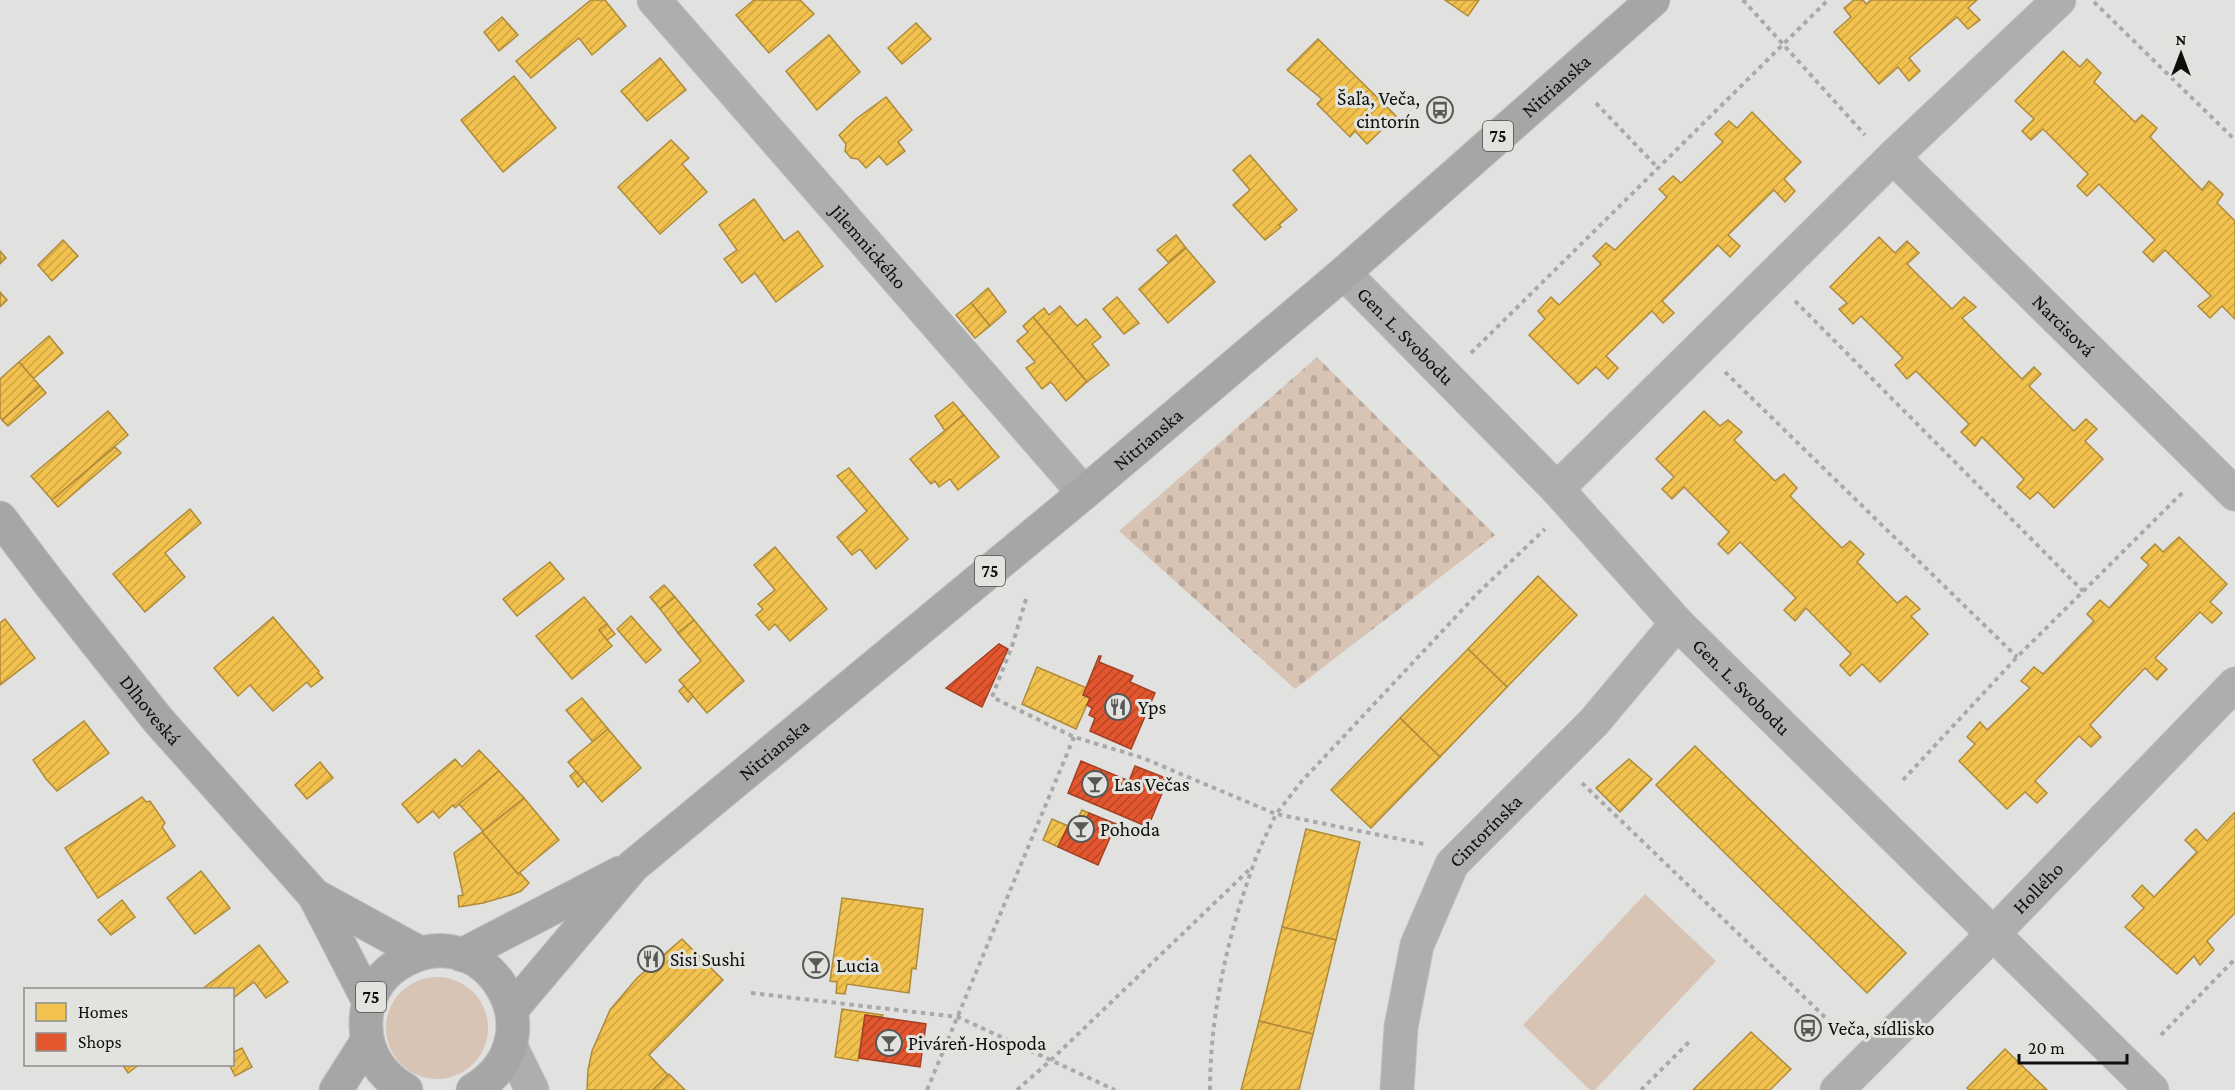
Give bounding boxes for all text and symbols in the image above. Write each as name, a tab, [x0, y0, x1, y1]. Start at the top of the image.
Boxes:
north arrow	[2151, 24, 2211, 84]
text: N	[2176, 31, 2187, 48]
street label: Nitrianska	[1517, 50, 1595, 122]
place label: Šaľa, Veča, cintorín	[1337, 87, 1420, 132]
bus stop icon: Šaľa, Veča, cintorín	[1425, 95, 1455, 125]
road number: 75	[1483, 121, 1513, 151]
street label: Jilemnického	[824, 198, 912, 293]
street label: Gen. L. Svobodu	[1353, 282, 1459, 389]
street label: Narcisová	[2028, 290, 2100, 361]
street label: Nitrianska	[1109, 404, 1187, 475]
road number: 75	[975, 556, 1005, 586]
street label: Gen. L. Svobodu	[1688, 634, 1795, 740]
street label: Dlhoveská	[116, 671, 186, 749]
restaurant icon: Yps	[1103, 692, 1133, 722]
place label: Yps	[1138, 696, 1166, 719]
street label: Nitrianska	[734, 714, 813, 785]
bar icon: Las Večas	[1080, 769, 1110, 799]
place label: Las Večas	[1114, 773, 1190, 795]
street label: Cintorínska	[1444, 790, 1526, 872]
bar icon: Pohoda	[1066, 814, 1096, 844]
place label: Pohoda	[1100, 818, 1160, 840]
street label: Hollého	[2008, 857, 2068, 918]
restaurant icon: Sisi Sushi	[636, 944, 666, 974]
place label: Sisi Sushi	[670, 948, 745, 970]
bar icon: Lucia	[801, 950, 831, 980]
place label: Lucia	[836, 954, 879, 976]
road number: 75	[356, 982, 386, 1012]
legend	[24, 988, 234, 1066]
text: Homes	[78, 1002, 128, 1022]
bus stop icon: Veča, sídlisko	[1793, 1013, 1823, 1043]
place label: Veča, sídlisko	[1828, 1017, 1935, 1039]
scale bar	[2019, 1027, 2127, 1065]
bar icon: Piváreň-Hospoda	[874, 1028, 904, 1058]
text: Shops	[78, 1032, 122, 1052]
place label: Piváreň-Hospoda	[908, 1032, 1046, 1055]
text: 20 m	[2028, 1038, 2065, 1058]

